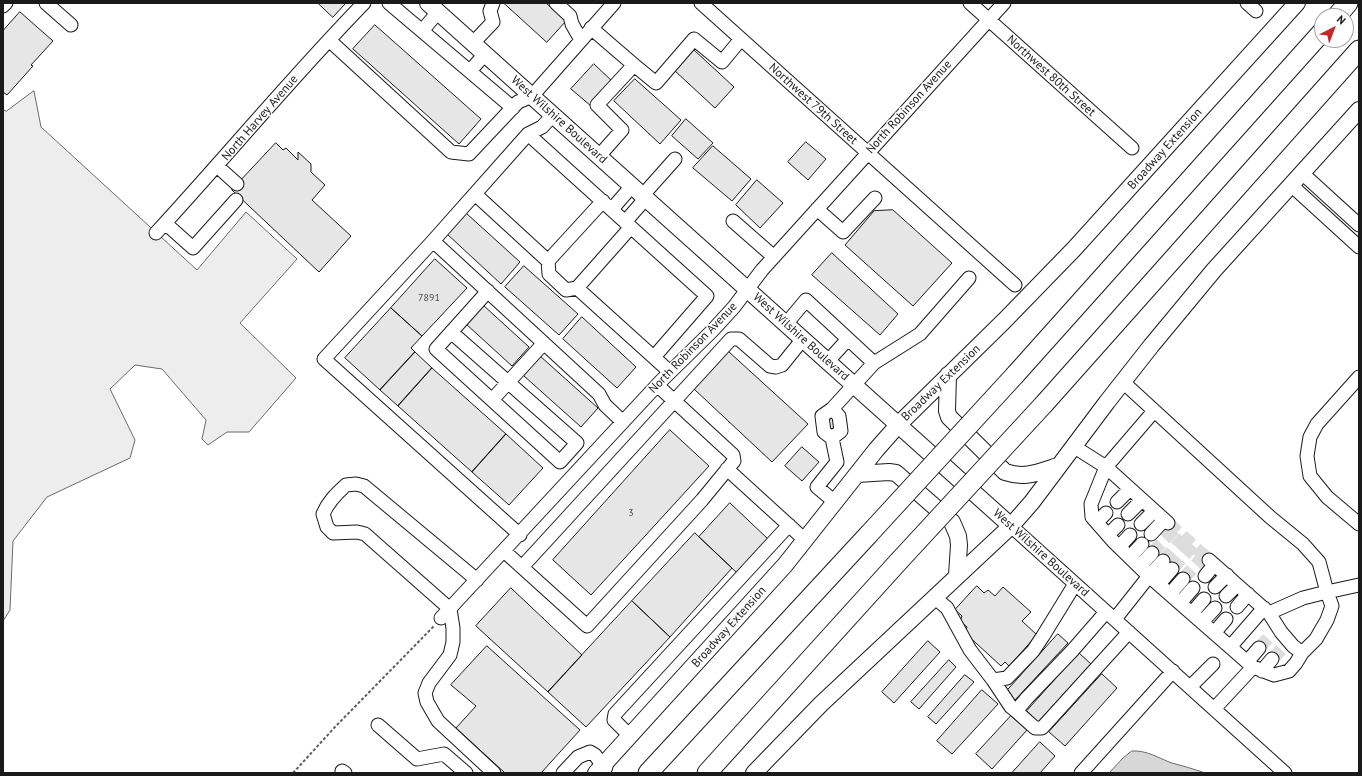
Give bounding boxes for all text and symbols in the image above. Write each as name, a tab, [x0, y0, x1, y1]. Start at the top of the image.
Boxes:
north arrow	[1314, 8, 1354, 48]
text: N	[1334, 12, 1349, 27]
street label: Northwest 80th Street	[1004, 32, 1098, 120]
street label: North Robinson Avenue	[863, 57, 955, 157]
street label: Northwest 79th Street	[766, 60, 860, 148]
street label: North Harvey Avenue	[219, 72, 301, 164]
street label: West Wilshire Boulevard	[508, 73, 610, 167]
street label: Broadway Extension	[1125, 106, 1205, 192]
street label: West Wilshire Boulevard	[750, 290, 852, 384]
house number: 7891	[418, 292, 440, 304]
street label: North Robinson Avenue	[646, 300, 740, 396]
street label: Broadway Extension	[899, 342, 983, 424]
street label: West Wilshire Boulevard	[990, 506, 1092, 600]
house number: 3	[628, 507, 634, 519]
street label: Broadway Extension	[689, 584, 769, 670]

